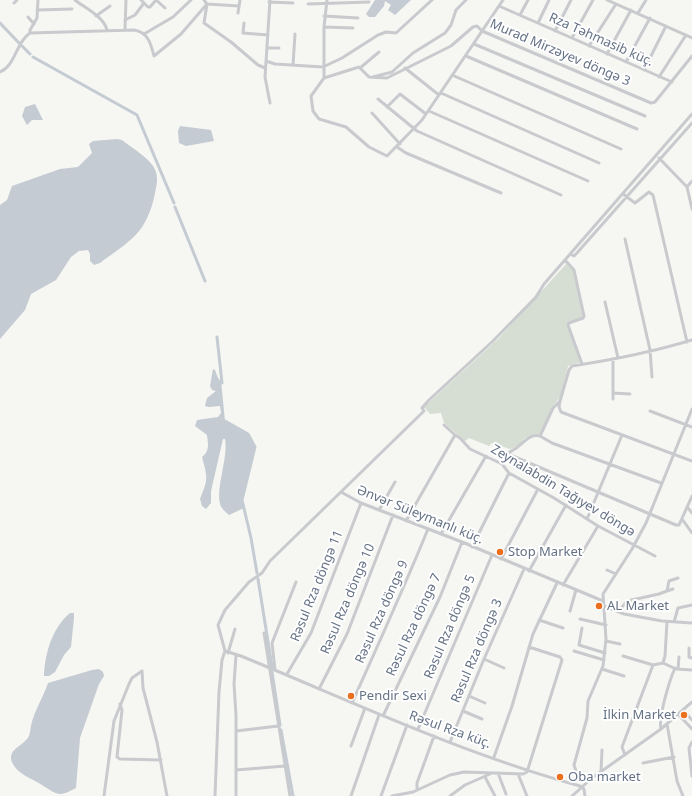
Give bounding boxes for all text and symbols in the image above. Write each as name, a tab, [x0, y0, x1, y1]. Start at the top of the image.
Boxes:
street label: Rza Təhmasib küç.	[546, 10, 656, 70]
street label: Murad Mirzəyev döngə 3	[487, 16, 633, 90]
street label: Zeynalabdin Tağıyev döngə	[488, 442, 638, 540]
street label: Ənvər Süleymanlı küç.	[355, 483, 485, 547]
street label: Rəsul Rza döngə 11	[288, 528, 346, 644]
street label: Rəsul Rza döngə 10	[318, 541, 378, 657]
place label: Stop Market	[508, 544, 582, 560]
marker: Stop Market	[495, 547, 505, 557]
street label: Rəsul Rza döngə 9	[352, 558, 412, 666]
street label: Rəsul Rza döngə 7	[383, 571, 445, 679]
street label: Rəsul Rza döngə 5	[421, 573, 479, 681]
street label: Rəsul Rza döngə 3	[448, 597, 506, 705]
place label: AL Market	[607, 598, 669, 614]
marker: AL Market	[594, 601, 604, 611]
place label: Pendir Sexi	[359, 688, 427, 704]
marker: Pendir Sexi	[346, 691, 356, 701]
place label: İlkin Market	[603, 707, 676, 723]
street label: Rəsul Rza küç.	[407, 708, 493, 752]
marker: İlkin Market	[679, 710, 689, 720]
place label: Oba market	[568, 769, 641, 785]
marker: Oba market	[555, 772, 565, 782]

